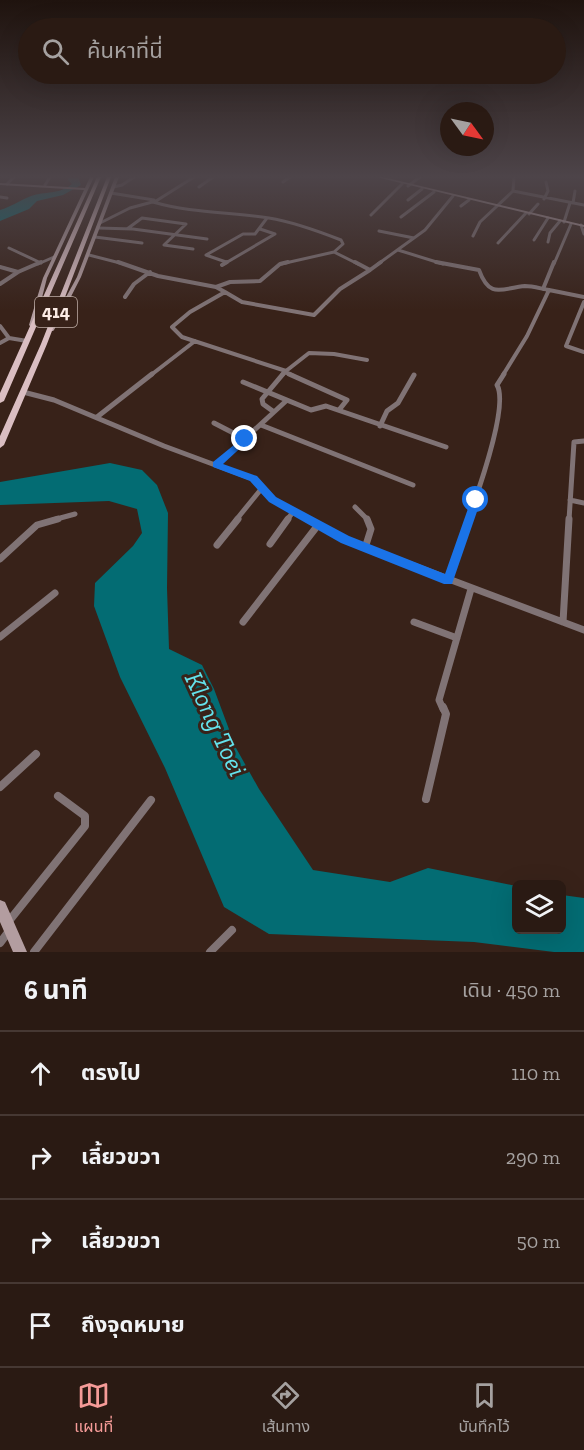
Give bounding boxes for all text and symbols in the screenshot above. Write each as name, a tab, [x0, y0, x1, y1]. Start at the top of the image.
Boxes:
search box	[18, 18, 566, 84]
icon: search	[39, 35, 72, 68]
text: ค้นหาที่นี่	[87, 37, 163, 64]
north arrow	[440, 102, 494, 156]
road number: 414	[35, 297, 77, 327]
route end	[231, 425, 257, 451]
route start	[462, 486, 488, 512]
water label: Klong Toei	[178, 667, 254, 781]
map controls	[512, 880, 566, 934]
button: layers	[512, 880, 566, 934]
text: 6 นาที	[24, 974, 88, 1006]
text: เดิน · 450 m	[462, 978, 560, 1002]
icon: ahead	[24, 1057, 57, 1090]
text: ตรงไป	[81, 1059, 141, 1086]
text: 110 m	[511, 1061, 560, 1085]
icon: right	[24, 1141, 57, 1174]
text: เลี้ยวขวา	[81, 1143, 161, 1170]
text: 290 m	[506, 1145, 560, 1169]
icon: right	[24, 1225, 57, 1258]
text: เลี้ยวขวา	[81, 1227, 161, 1254]
text: 50 m	[516, 1229, 560, 1253]
icon: arrive	[24, 1309, 57, 1342]
text: ถึงจุดหมาย	[81, 1311, 185, 1338]
tab: แผนที่	[74, 1379, 113, 1439]
tab: เส้นทาง	[262, 1379, 310, 1439]
tab: บันทึกไว้	[458, 1379, 510, 1439]

